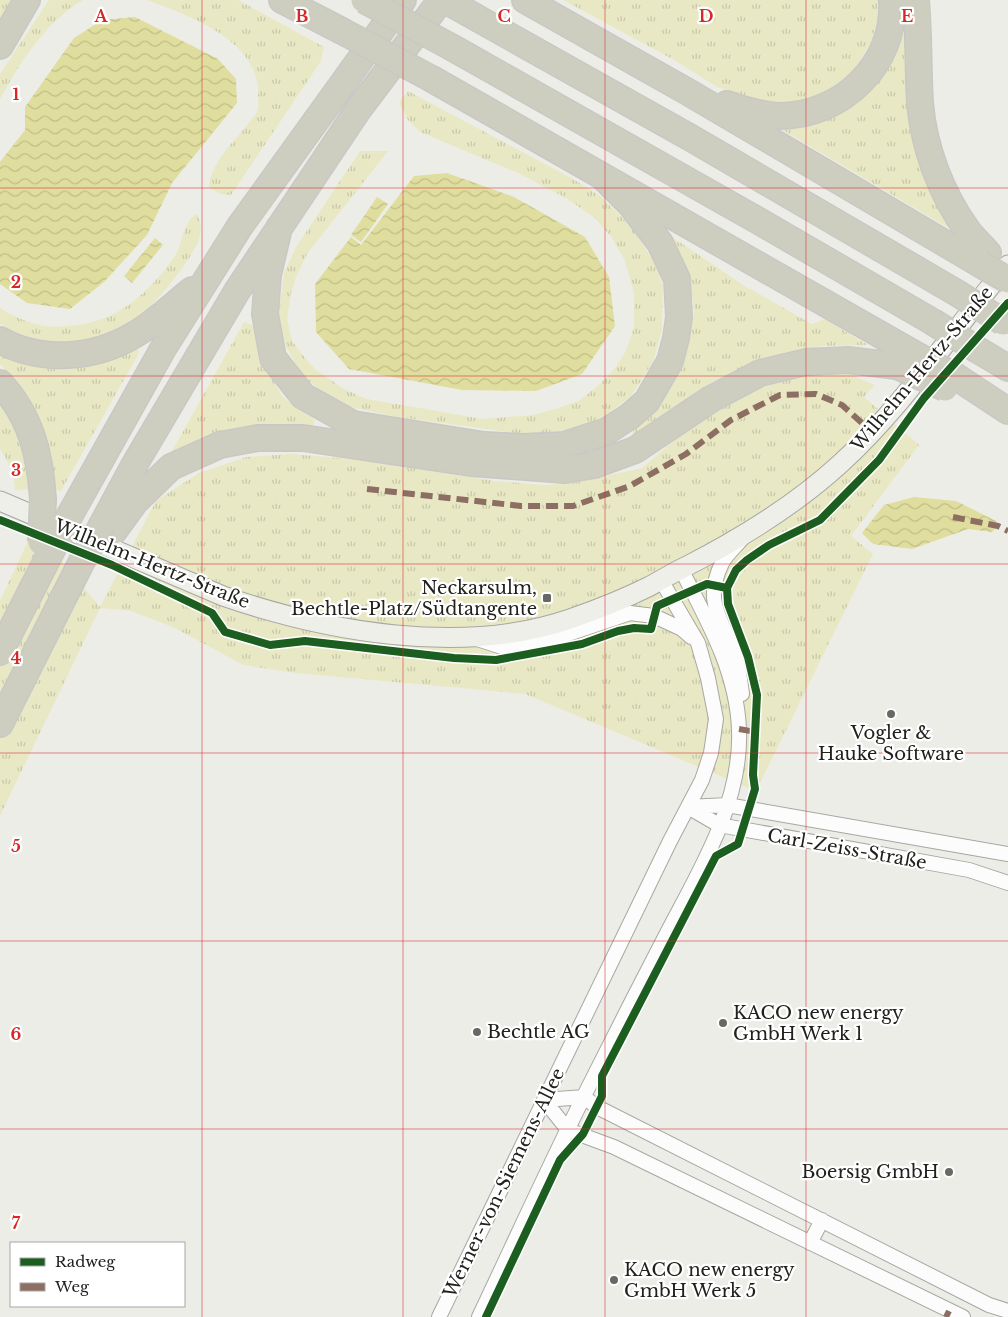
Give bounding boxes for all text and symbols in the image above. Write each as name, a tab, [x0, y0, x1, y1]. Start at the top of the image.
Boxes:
text: A	[94, 6, 109, 26]
text: B	[296, 6, 309, 26]
text: C	[497, 6, 511, 26]
text: D	[699, 6, 713, 26]
text: E	[901, 6, 913, 26]
text: 1	[13, 84, 20, 104]
text: 2	[11, 272, 21, 292]
street label: Wilhelm-Hertz-Straße	[846, 282, 998, 457]
text: 3	[11, 460, 21, 480]
street label: Wilhelm-Hertz-Straße	[50, 514, 253, 613]
place label: Neckarsulm, Bechtle-Platz/Südtangente	[291, 577, 537, 620]
marker: Neckarsulm, Bechtle-Platz/Südtangente	[541, 592, 553, 604]
text: 4	[11, 648, 21, 668]
marker: Vogler & Hauke Software	[885, 708, 897, 720]
place label: Vogler & Hauke Software	[818, 722, 964, 765]
street label: Carl-Zeiss-Straße	[766, 824, 928, 874]
text: 5	[11, 836, 21, 856]
place label: KACO new energy GmbH Werk 1	[733, 1002, 904, 1045]
marker: KACO new energy GmbH Werk 1	[717, 1017, 729, 1029]
place label: Bechtle AG	[487, 1021, 590, 1043]
text: 6	[11, 1024, 22, 1044]
marker: Bechtle AG	[471, 1026, 483, 1038]
street label: Werner-von-Siemens-Allee	[438, 1064, 569, 1302]
place label: Boersig GmbH	[802, 1161, 939, 1183]
marker: Boersig GmbH	[943, 1166, 955, 1178]
text: 7	[12, 1213, 21, 1233]
legend	[10, 1242, 185, 1307]
text: Radweg	[55, 1252, 116, 1271]
place label: KACO new energy GmbH Werk 5	[624, 1259, 795, 1302]
marker: KACO new energy GmbH Werk 5	[608, 1274, 620, 1286]
text: Weg	[54, 1277, 90, 1296]

